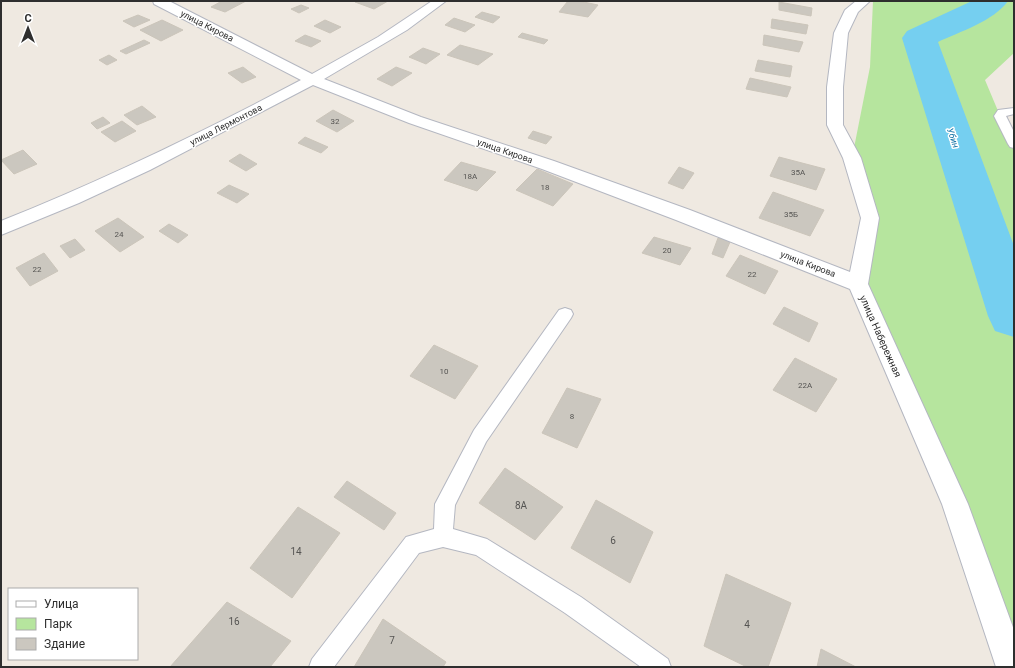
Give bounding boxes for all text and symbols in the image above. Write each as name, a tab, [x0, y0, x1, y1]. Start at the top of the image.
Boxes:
north arrow	[8, 8, 48, 48]
street label: улица Кирова	[179, 8, 235, 44]
text: С	[24, 12, 32, 25]
street label: улица Лермонтова	[188, 102, 264, 147]
house number: 32	[331, 117, 340, 126]
water label: Убин	[945, 127, 961, 149]
street label: улица Кирова	[476, 137, 534, 165]
house number: 35А	[791, 168, 806, 177]
house number: 18А	[463, 172, 478, 181]
house number: 18	[541, 183, 550, 192]
house number: 35Б	[784, 210, 798, 219]
house number: 24	[115, 230, 124, 239]
house number: 20	[663, 246, 672, 255]
street label: улица Кирова	[779, 249, 837, 279]
house number: 22	[33, 265, 42, 274]
house number: 22	[748, 270, 757, 279]
street label: улица Набережная	[857, 293, 904, 379]
house number: 10	[440, 367, 449, 376]
house number: 22А	[798, 381, 813, 390]
house number: 8	[570, 412, 575, 421]
house number: 8А	[515, 500, 528, 511]
house number: 6	[610, 535, 616, 546]
house number: 14	[290, 546, 302, 557]
legend	[8, 588, 138, 660]
text: Улица	[44, 597, 79, 611]
house number: 16	[228, 616, 240, 627]
text: Парк	[44, 617, 73, 631]
house number: 4	[744, 619, 750, 630]
house number: 7	[389, 635, 395, 646]
text: Здание	[44, 637, 85, 651]

